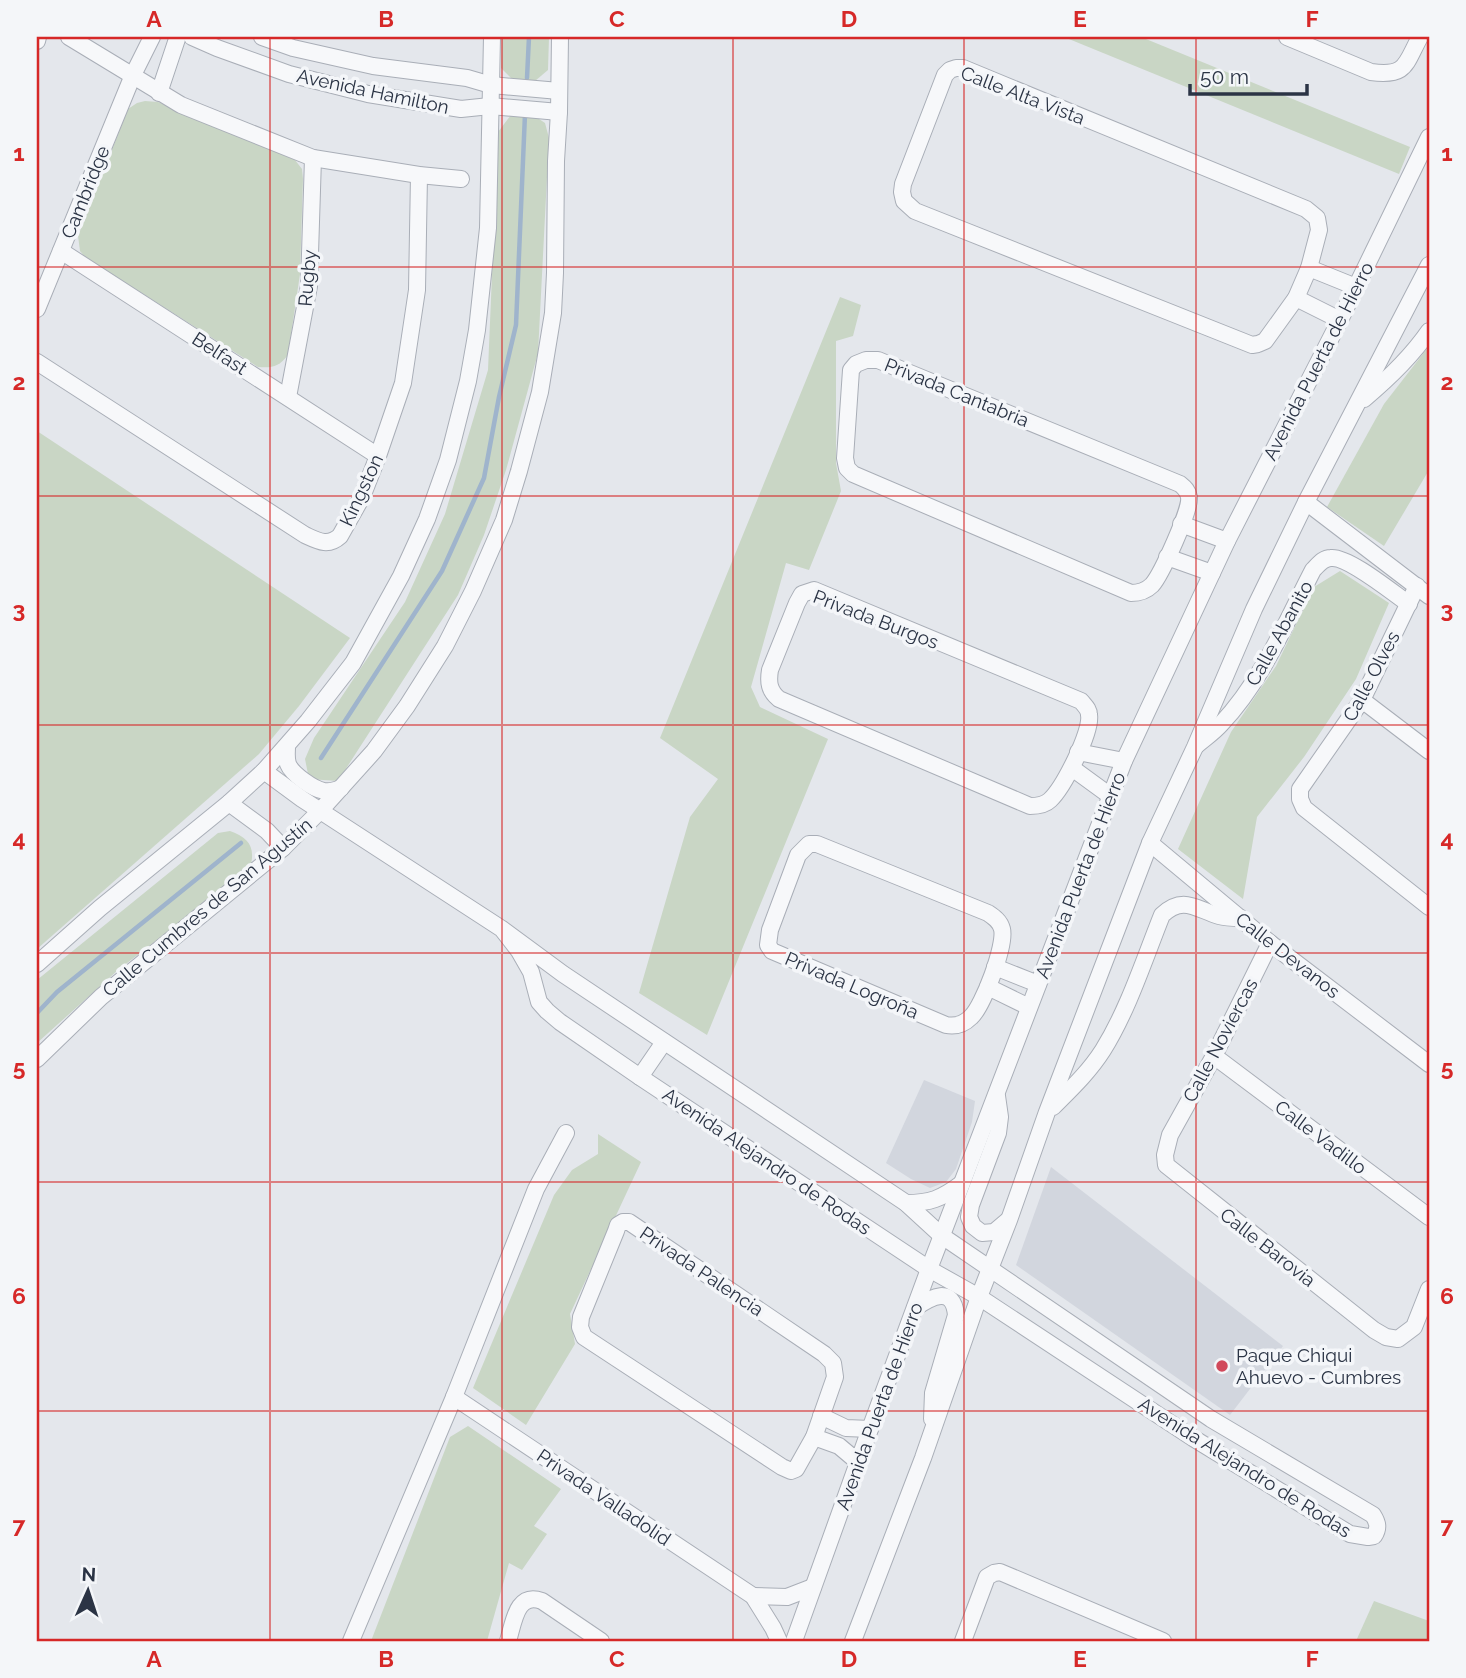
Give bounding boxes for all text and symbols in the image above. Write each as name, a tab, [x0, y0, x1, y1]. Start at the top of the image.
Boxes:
text: A	[146, 5, 162, 32]
text: B	[378, 5, 394, 32]
text: C	[609, 5, 625, 32]
text: D	[841, 5, 857, 32]
text: E	[1073, 5, 1087, 32]
text: F	[1305, 5, 1319, 32]
scale bar	[1190, 52, 1307, 96]
street label: Calle Alta Vista	[958, 61, 1088, 129]
street label: Avenida Hamilton	[295, 64, 451, 118]
text: 50 m	[1200, 64, 1249, 89]
text: 1	[13, 139, 25, 166]
text: 1	[1441, 139, 1453, 166]
street label: Cambridge	[56, 142, 114, 242]
street label: Rugby	[294, 249, 320, 307]
street label: Avenida Puerta de Hierro	[1258, 258, 1378, 464]
street label: Belfast	[188, 327, 252, 379]
street label: Privada Cantabria	[882, 353, 1032, 431]
text: 2	[13, 368, 25, 395]
text: 2	[1441, 368, 1453, 395]
street label: Kingston	[335, 450, 387, 530]
street label: Calle Abanito	[1241, 577, 1317, 689]
street label: Privada Burgos	[810, 585, 942, 653]
text: 3	[13, 596, 25, 623]
text: 3	[1441, 596, 1453, 623]
street label: Calle Olves	[1338, 627, 1404, 725]
street label: Avenida Puerta de Hierro	[1030, 769, 1130, 981]
street label: Calle Cumbres de San Agustín	[98, 813, 316, 1001]
text: 4	[12, 825, 26, 852]
text: 4	[1440, 825, 1454, 852]
street label: Calle Devanos	[1232, 908, 1344, 1002]
street label: Privada Logroña	[782, 947, 922, 1023]
street label: Calle Noviercas	[1178, 974, 1262, 1106]
text: 5	[13, 1054, 26, 1081]
text: 5	[1441, 1054, 1454, 1081]
street label: Avenida Alejandro de Rodas	[659, 1083, 875, 1239]
street label: Calle Vadillo	[1271, 1095, 1371, 1179]
street label: Calle Barovia	[1216, 1203, 1320, 1291]
street label: Privada Palencia	[636, 1222, 768, 1320]
text: 6	[12, 1282, 26, 1309]
text: 6	[1440, 1282, 1454, 1309]
street label: Avenida Puerta de Hierro	[831, 1299, 927, 1513]
place label: Paque Chiqui Ahuevo - Cumbres	[1236, 1344, 1401, 1388]
marker: Paque Chiqui Ahuevo - Cumbres	[1214, 1358, 1230, 1374]
street label: Avenida Alejandro de Rodas	[1135, 1392, 1355, 1542]
street label: Privada Valladolid	[533, 1444, 675, 1550]
text: 7	[13, 1511, 26, 1538]
text: 7	[1441, 1511, 1454, 1538]
north arrow	[52, 1556, 122, 1626]
text: N	[81, 1563, 97, 1585]
text: A	[146, 1645, 162, 1672]
text: B	[378, 1645, 394, 1672]
text: C	[609, 1645, 625, 1672]
text: D	[841, 1645, 857, 1672]
text: E	[1073, 1645, 1087, 1672]
text: F	[1305, 1645, 1319, 1672]

